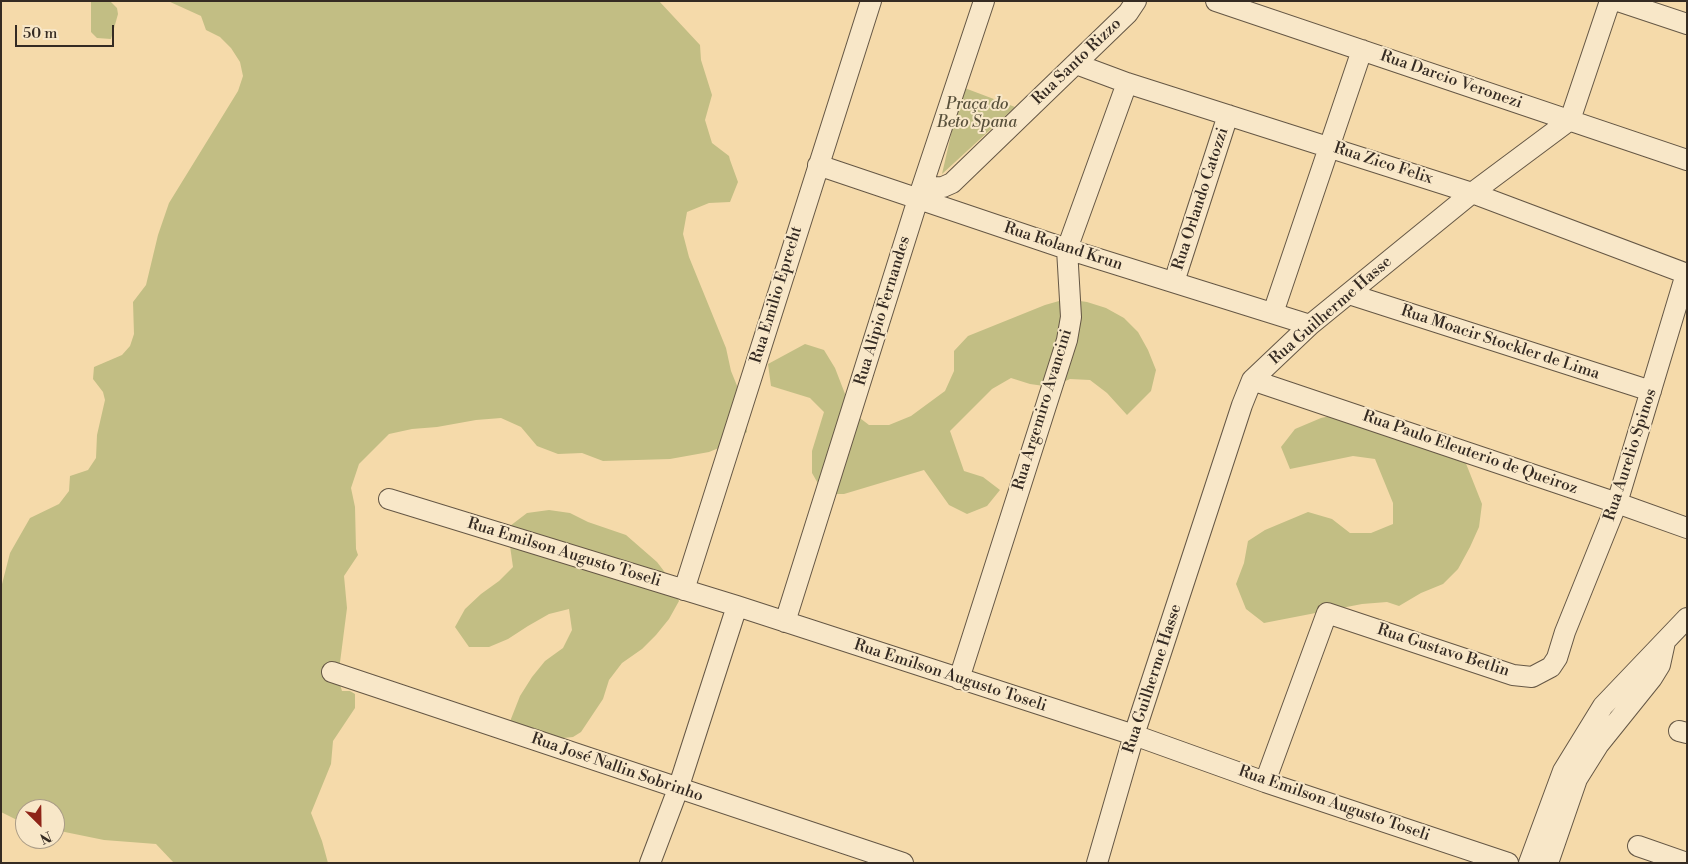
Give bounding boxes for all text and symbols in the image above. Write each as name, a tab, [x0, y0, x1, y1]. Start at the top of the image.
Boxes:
scale bar	[18, 15, 116, 47]
street label: Rua Santo Rizzo	[1028, 15, 1126, 109]
text: 50 m	[23, 24, 57, 43]
street label: Rua Darcio Veronezi	[1377, 47, 1525, 113]
park label: Praça do Beto Spana	[937, 95, 1017, 133]
street label: Rua Orlando Catozzi	[1169, 125, 1233, 273]
street label: Rua Zico Felix	[1331, 139, 1435, 189]
street label: Rua Roland Krun	[1001, 219, 1125, 275]
street label: Rua Emilio Eprecht	[747, 224, 807, 366]
street label: Rua Alipio Fernandes	[851, 234, 915, 388]
street label: Rua Guilherme Hasse	[1266, 253, 1396, 369]
street label: Rua Moacir Stockler de Lima	[1398, 302, 1602, 384]
street label: Rua Argemiro Avancini	[1009, 327, 1077, 493]
street label: Rua Aurelio Spinos	[1601, 386, 1661, 524]
street label: Rua Paulo Eleuterio de Queiroz	[1360, 407, 1580, 499]
street label: Rua Emilson Augusto Toseli	[465, 514, 663, 592]
street label: Rua Guilherme Hasse	[1120, 602, 1186, 756]
street label: Rua Gustavo Betlin	[1374, 621, 1512, 681]
street label: Rua Emilson Augusto Toseli	[851, 636, 1049, 716]
street label: Rua José Nallin Sobrinho	[528, 729, 706, 807]
street label: Rua Emilson Augusto Toseli	[1236, 762, 1432, 846]
north arrow	[15, 799, 65, 849]
text: N	[37, 826, 54, 847]

